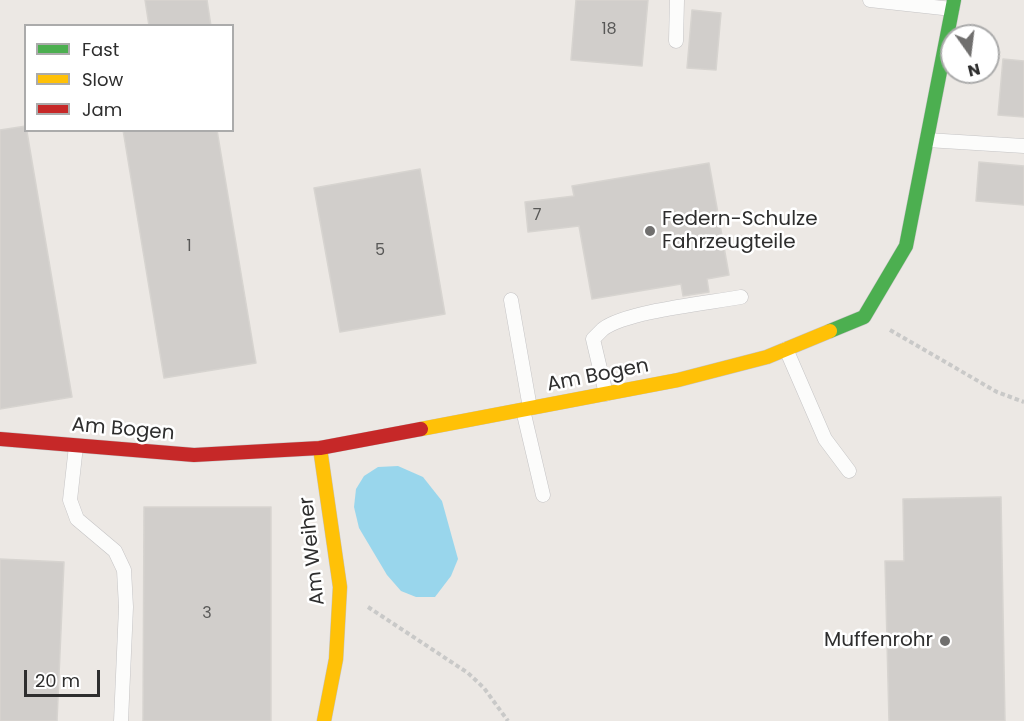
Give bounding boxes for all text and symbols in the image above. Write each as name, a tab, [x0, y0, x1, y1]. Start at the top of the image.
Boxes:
house number: 18	[601, 20, 617, 40]
legend	[24, 24, 234, 132]
north arrow	[940, 24, 1000, 84]
text: Fast	[82, 37, 119, 62]
text: N	[965, 57, 983, 83]
text: Slow	[82, 67, 123, 92]
text: Jam	[82, 97, 122, 122]
house number: 7	[533, 206, 541, 226]
place label: Federn-Schulze Fahrzeugteile	[662, 208, 818, 255]
marker: Federn-Schulze Fahrzeugteile	[643, 224, 657, 238]
house number: 1	[186, 237, 192, 257]
house number: 5	[375, 241, 385, 261]
street label: Am Bogen	[545, 354, 651, 398]
street label: Am Bogen	[71, 414, 175, 446]
street label: Am Weiher	[295, 496, 331, 606]
house number: 3	[202, 604, 212, 624]
place label: Muffenrohr	[824, 629, 933, 653]
marker: Muffenrohr	[938, 634, 952, 648]
scale bar	[27, 658, 104, 696]
text: 20 m	[35, 668, 80, 693]

